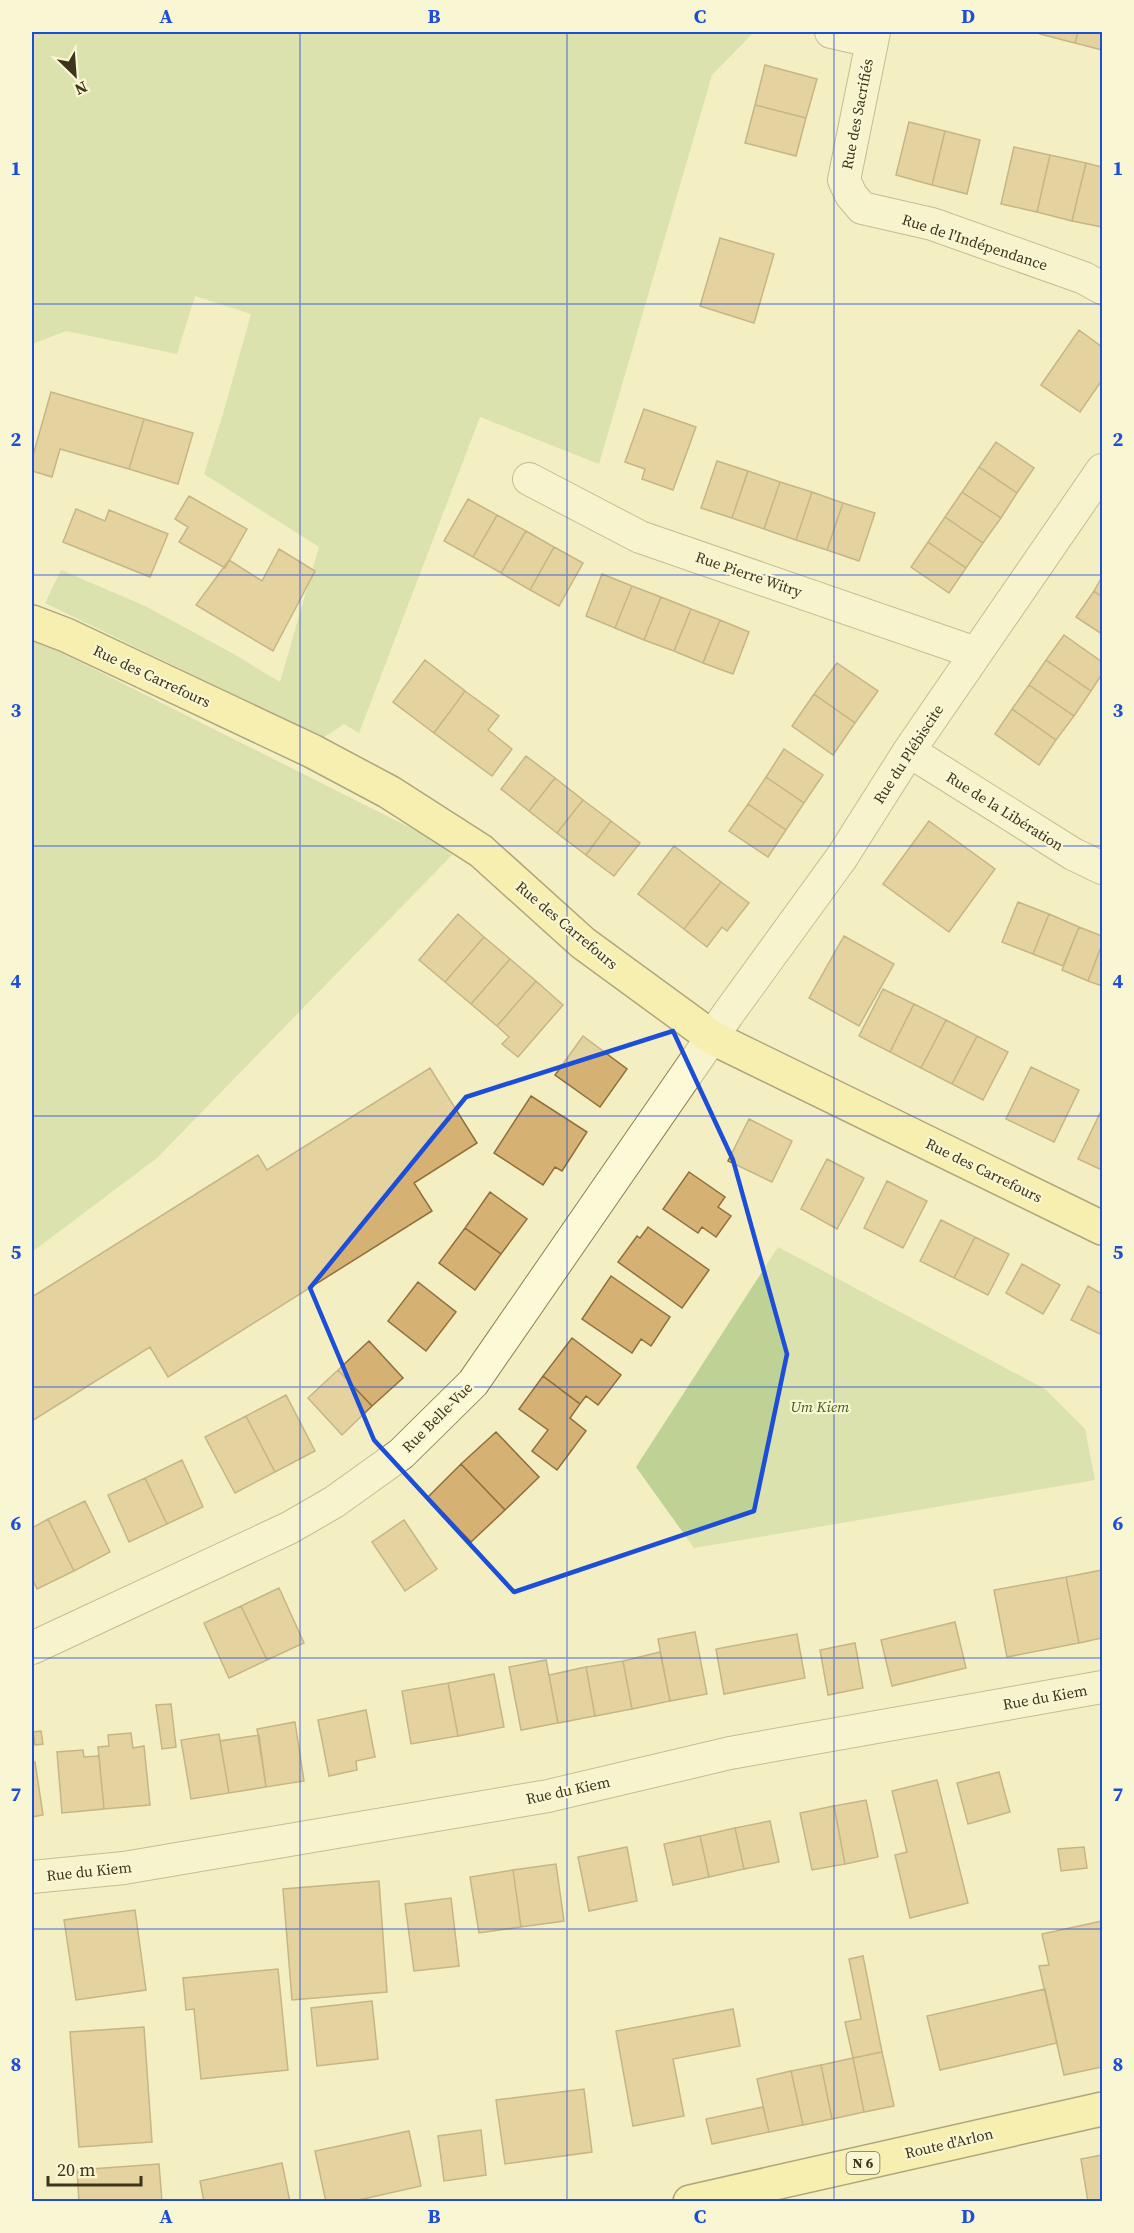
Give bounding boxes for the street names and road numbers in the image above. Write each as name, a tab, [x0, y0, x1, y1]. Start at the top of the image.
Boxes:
street label: Rue des Sacrifiés	[836, 57, 878, 171]
street label: Rue de l'Indépendance	[899, 209, 1051, 276]
street label: Rue Pierre Witry	[693, 546, 805, 602]
street label: Rue des Carrefours	[90, 640, 214, 712]
street label: Rue du Plébiscite	[868, 700, 948, 808]
street label: Rue de la Libération	[942, 766, 1068, 856]
street label: Rue des Carrefours	[512, 876, 622, 974]
street label: Rue des Carrefours	[922, 1133, 1046, 1207]
street label: Rue Belle-Vue	[397, 1377, 477, 1457]
street label: Rue du Kiem	[1001, 1679, 1089, 1715]
street label: Rue du Kiem	[524, 1771, 613, 1809]
street label: Rue du Kiem	[45, 1856, 133, 1886]
street label: Route d'Arlon	[903, 2123, 995, 2163]
road number: N 6	[846, 2152, 880, 2174]

